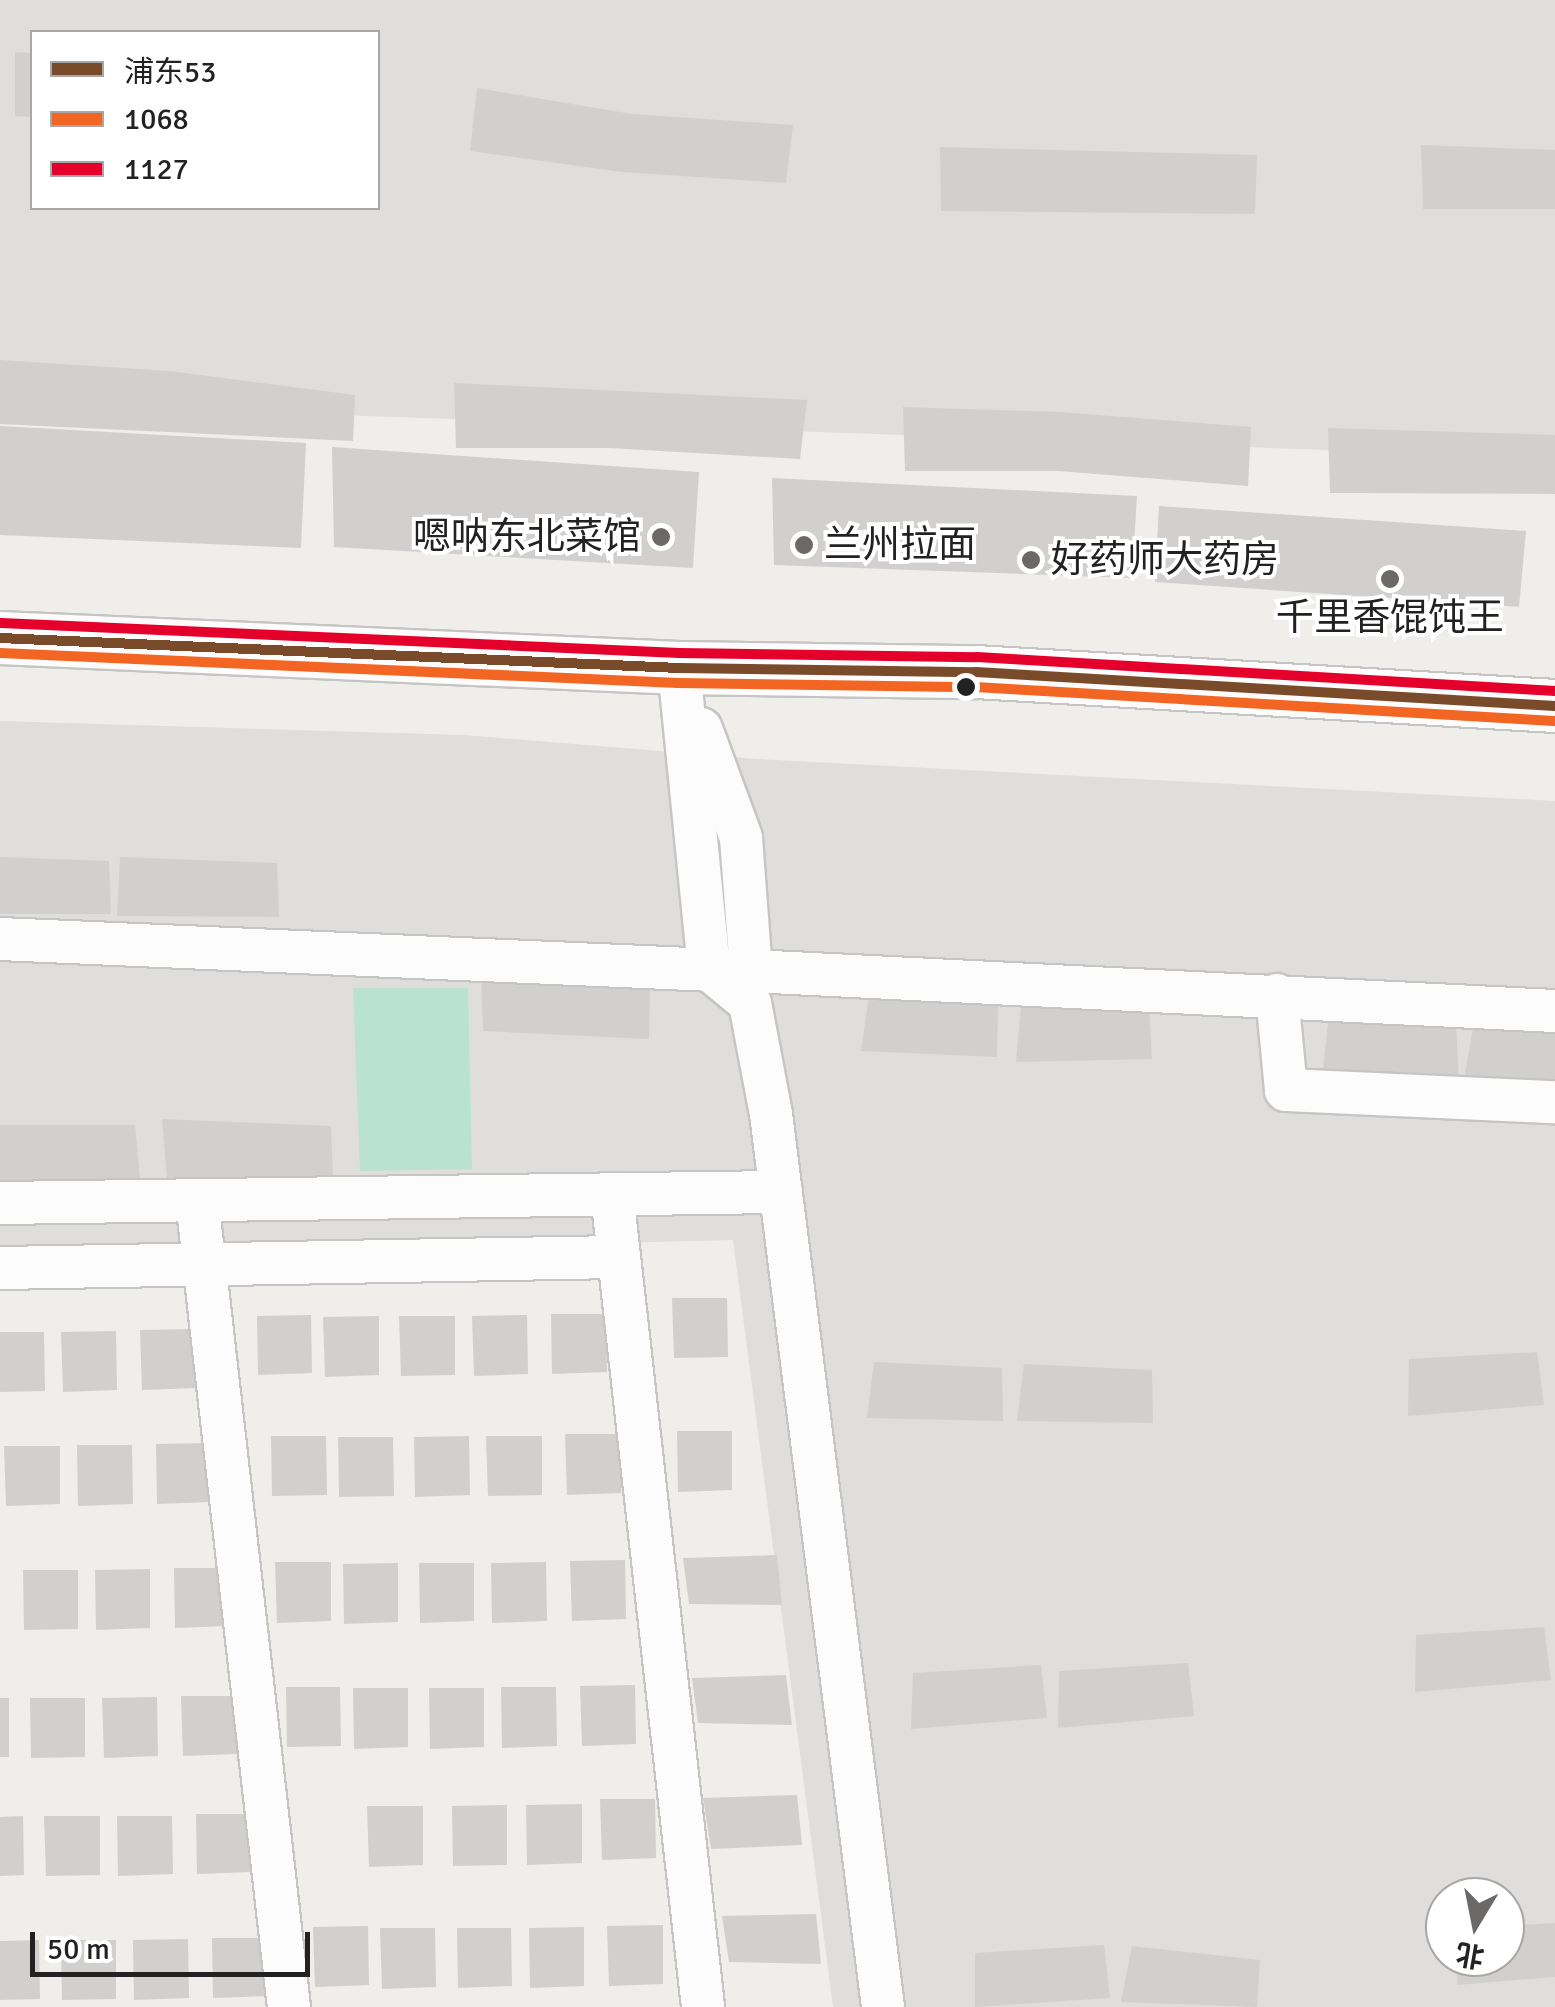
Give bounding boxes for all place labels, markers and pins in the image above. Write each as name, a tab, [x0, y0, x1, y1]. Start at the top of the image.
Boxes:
place label: 嗯呐东北菜馆	[413, 514, 641, 560]
place label: 兰州拉面	[824, 522, 976, 568]
marker: 嗯呐东北菜馆	[650, 526, 672, 548]
marker: 兰州拉面	[793, 534, 815, 556]
place label: 好药师大药房	[1051, 537, 1279, 583]
marker: 好药师大药房	[1020, 549, 1042, 571]
marker: 千里香馄饨王	[1379, 568, 1401, 590]
place label: 千里香馄饨王	[1276, 595, 1504, 641]
unlabelled marker	[956, 677, 976, 697]

